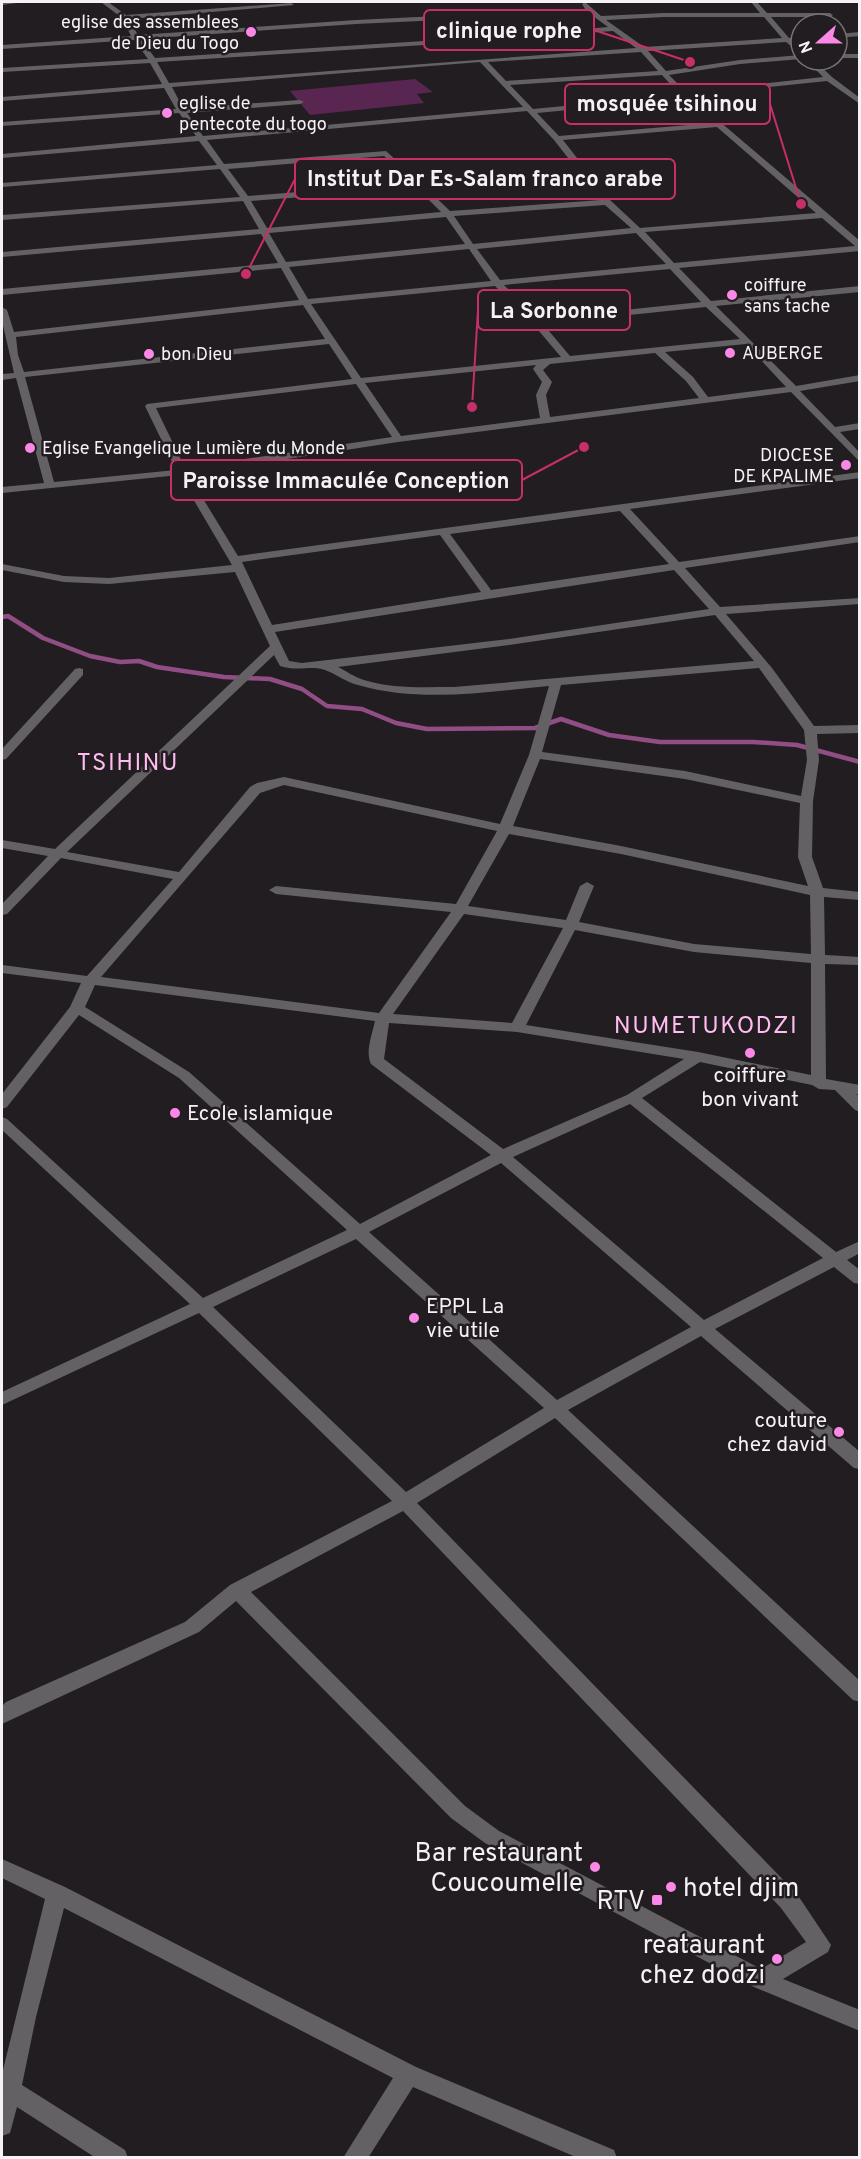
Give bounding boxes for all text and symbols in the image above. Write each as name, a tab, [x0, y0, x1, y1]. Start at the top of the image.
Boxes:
callout: clinique rophe	[424, 10, 594, 50]
place label: eglise des assemblees de Dieu du Togo	[61, 12, 239, 56]
north arrow	[789, 12, 849, 72]
text: clinique rophe	[436, 19, 582, 46]
marker: eglise des assemblees de Dieu du Togo	[244, 25, 258, 39]
text: N	[795, 38, 818, 56]
callout: mosquée tsihinou	[565, 84, 770, 124]
text: mosquée tsihinou	[576, 92, 758, 119]
place label: eglise de pentecote du togo	[179, 93, 327, 137]
marker: eglise de pentecote du togo	[160, 106, 174, 120]
callout: Institut Dar Es-Salam franco arabe	[295, 159, 675, 199]
text: Institut Dar Es-Salam franco arabe	[307, 167, 663, 194]
place label: coiffure sans tache	[744, 275, 830, 319]
marker: coiffure sans tache	[725, 288, 739, 302]
callout: La Sorbonne	[478, 290, 630, 330]
text: La Sorbonne	[490, 299, 618, 326]
place label: AUBERGE	[742, 343, 823, 366]
place label: bon Dieu	[161, 344, 232, 367]
marker: AUBERGE	[723, 346, 737, 360]
marker: bon Dieu	[142, 347, 156, 361]
place label: Eglise Evangelique Lumière du Monde	[42, 438, 345, 461]
marker: Eglise Evangelique Lumière du Monde	[23, 441, 37, 455]
place label: DIOCESE DE KPALIME	[733, 445, 834, 489]
marker: DIOCESE DE KPALIME	[839, 458, 853, 472]
callout: Paroisse Immaculée Conception	[171, 460, 522, 500]
text: Paroisse Immaculée Conception	[183, 469, 509, 496]
district label: TSIHINU	[77, 749, 179, 779]
district label: NUMETUKODZI	[614, 1012, 798, 1042]
marker: coiffure bon vivant	[743, 1046, 757, 1060]
place label: coiffure bon vivant	[701, 1063, 799, 1114]
place label: Ecole islamique	[187, 1101, 333, 1128]
marker: Ecole islamique	[168, 1106, 182, 1120]
place label: EPPL La vie utile	[426, 1294, 504, 1345]
marker: EPPL La vie utile	[407, 1311, 421, 1325]
place label: couture chez david	[727, 1408, 827, 1459]
marker: couture chez david	[832, 1425, 846, 1439]
place label: Bar restaurant Coucoumelle	[415, 1838, 583, 1901]
marker: Bar restaurant Coucoumelle	[588, 1860, 602, 1874]
place label: hotel djim	[683, 1873, 799, 1906]
marker: hotel djim	[664, 1880, 678, 1894]
place label: RTV	[596, 1886, 645, 1919]
marker: RTV	[650, 1893, 664, 1907]
place label: reataurant chez dodzi	[640, 1930, 765, 1993]
marker: reataurant chez dodzi	[770, 1952, 784, 1966]

